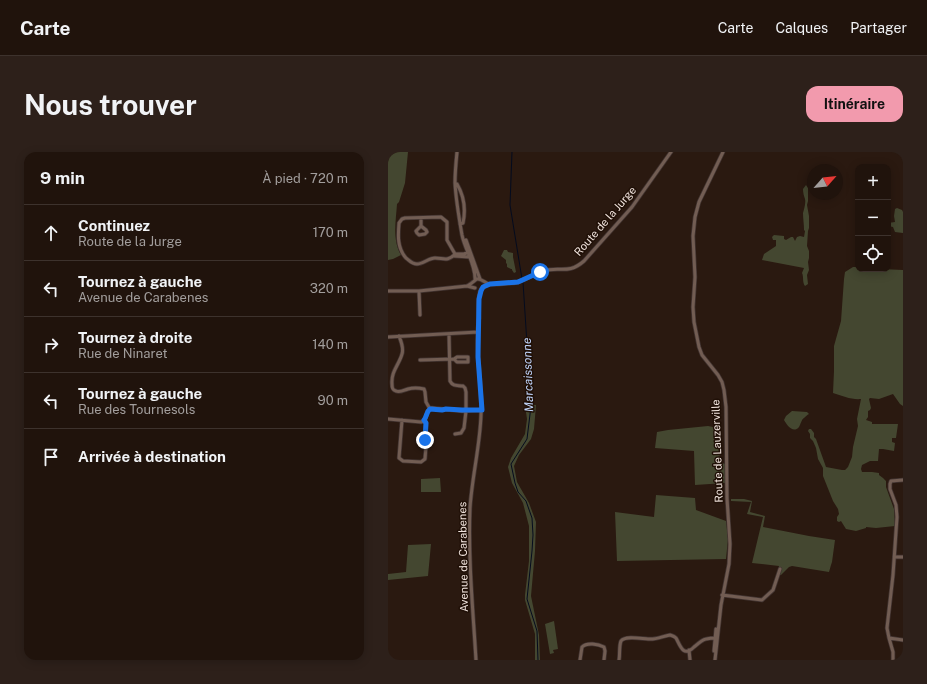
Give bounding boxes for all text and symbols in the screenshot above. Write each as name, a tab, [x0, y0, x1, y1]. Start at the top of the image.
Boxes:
text: Carte	[20, 17, 70, 39]
text: Carte	[718, 20, 754, 36]
text: Calques	[776, 20, 828, 36]
text: Partager	[850, 20, 907, 36]
button: Itinéraire	[806, 86, 903, 122]
text: Nous trouver	[24, 88, 197, 121]
north arrow	[807, 164, 843, 200]
map controls	[855, 164, 891, 272]
button: +	[855, 164, 891, 200]
text: 9 min	[40, 168, 85, 188]
text: À pied · 720 m	[262, 171, 348, 186]
street label: Route de la Jurge	[572, 184, 638, 258]
button: −	[855, 200, 891, 236]
text: Continuez	[78, 217, 150, 234]
icon: ahead	[40, 222, 62, 244]
text: 170 m	[313, 225, 348, 240]
text: Route de la Jurge	[78, 234, 182, 249]
button: locate	[855, 236, 891, 272]
route start	[531, 263, 549, 281]
text: Tournez à gauche	[78, 273, 202, 290]
icon: left	[40, 278, 62, 300]
text: 320 m	[310, 281, 348, 296]
text: Avenue de Carabenes	[78, 290, 208, 305]
text: Tournez à droite	[78, 329, 192, 346]
icon: right	[40, 334, 62, 356]
text: 140 m	[312, 337, 348, 352]
water label: Marcaissonne	[520, 337, 536, 413]
text: Rue de Ninaret	[78, 346, 168, 361]
text: Tournez à gauche	[78, 385, 202, 402]
icon: left	[40, 390, 62, 412]
text: 90 m	[318, 393, 348, 408]
street label: Route de Lauzerville	[709, 399, 725, 503]
text: Rue des Tournesols	[78, 402, 195, 417]
route end	[416, 431, 434, 449]
icon: arrive	[40, 446, 62, 468]
text: Arrivée à destination	[78, 448, 226, 465]
street label: Avenue de Carabenes	[456, 501, 470, 612]

